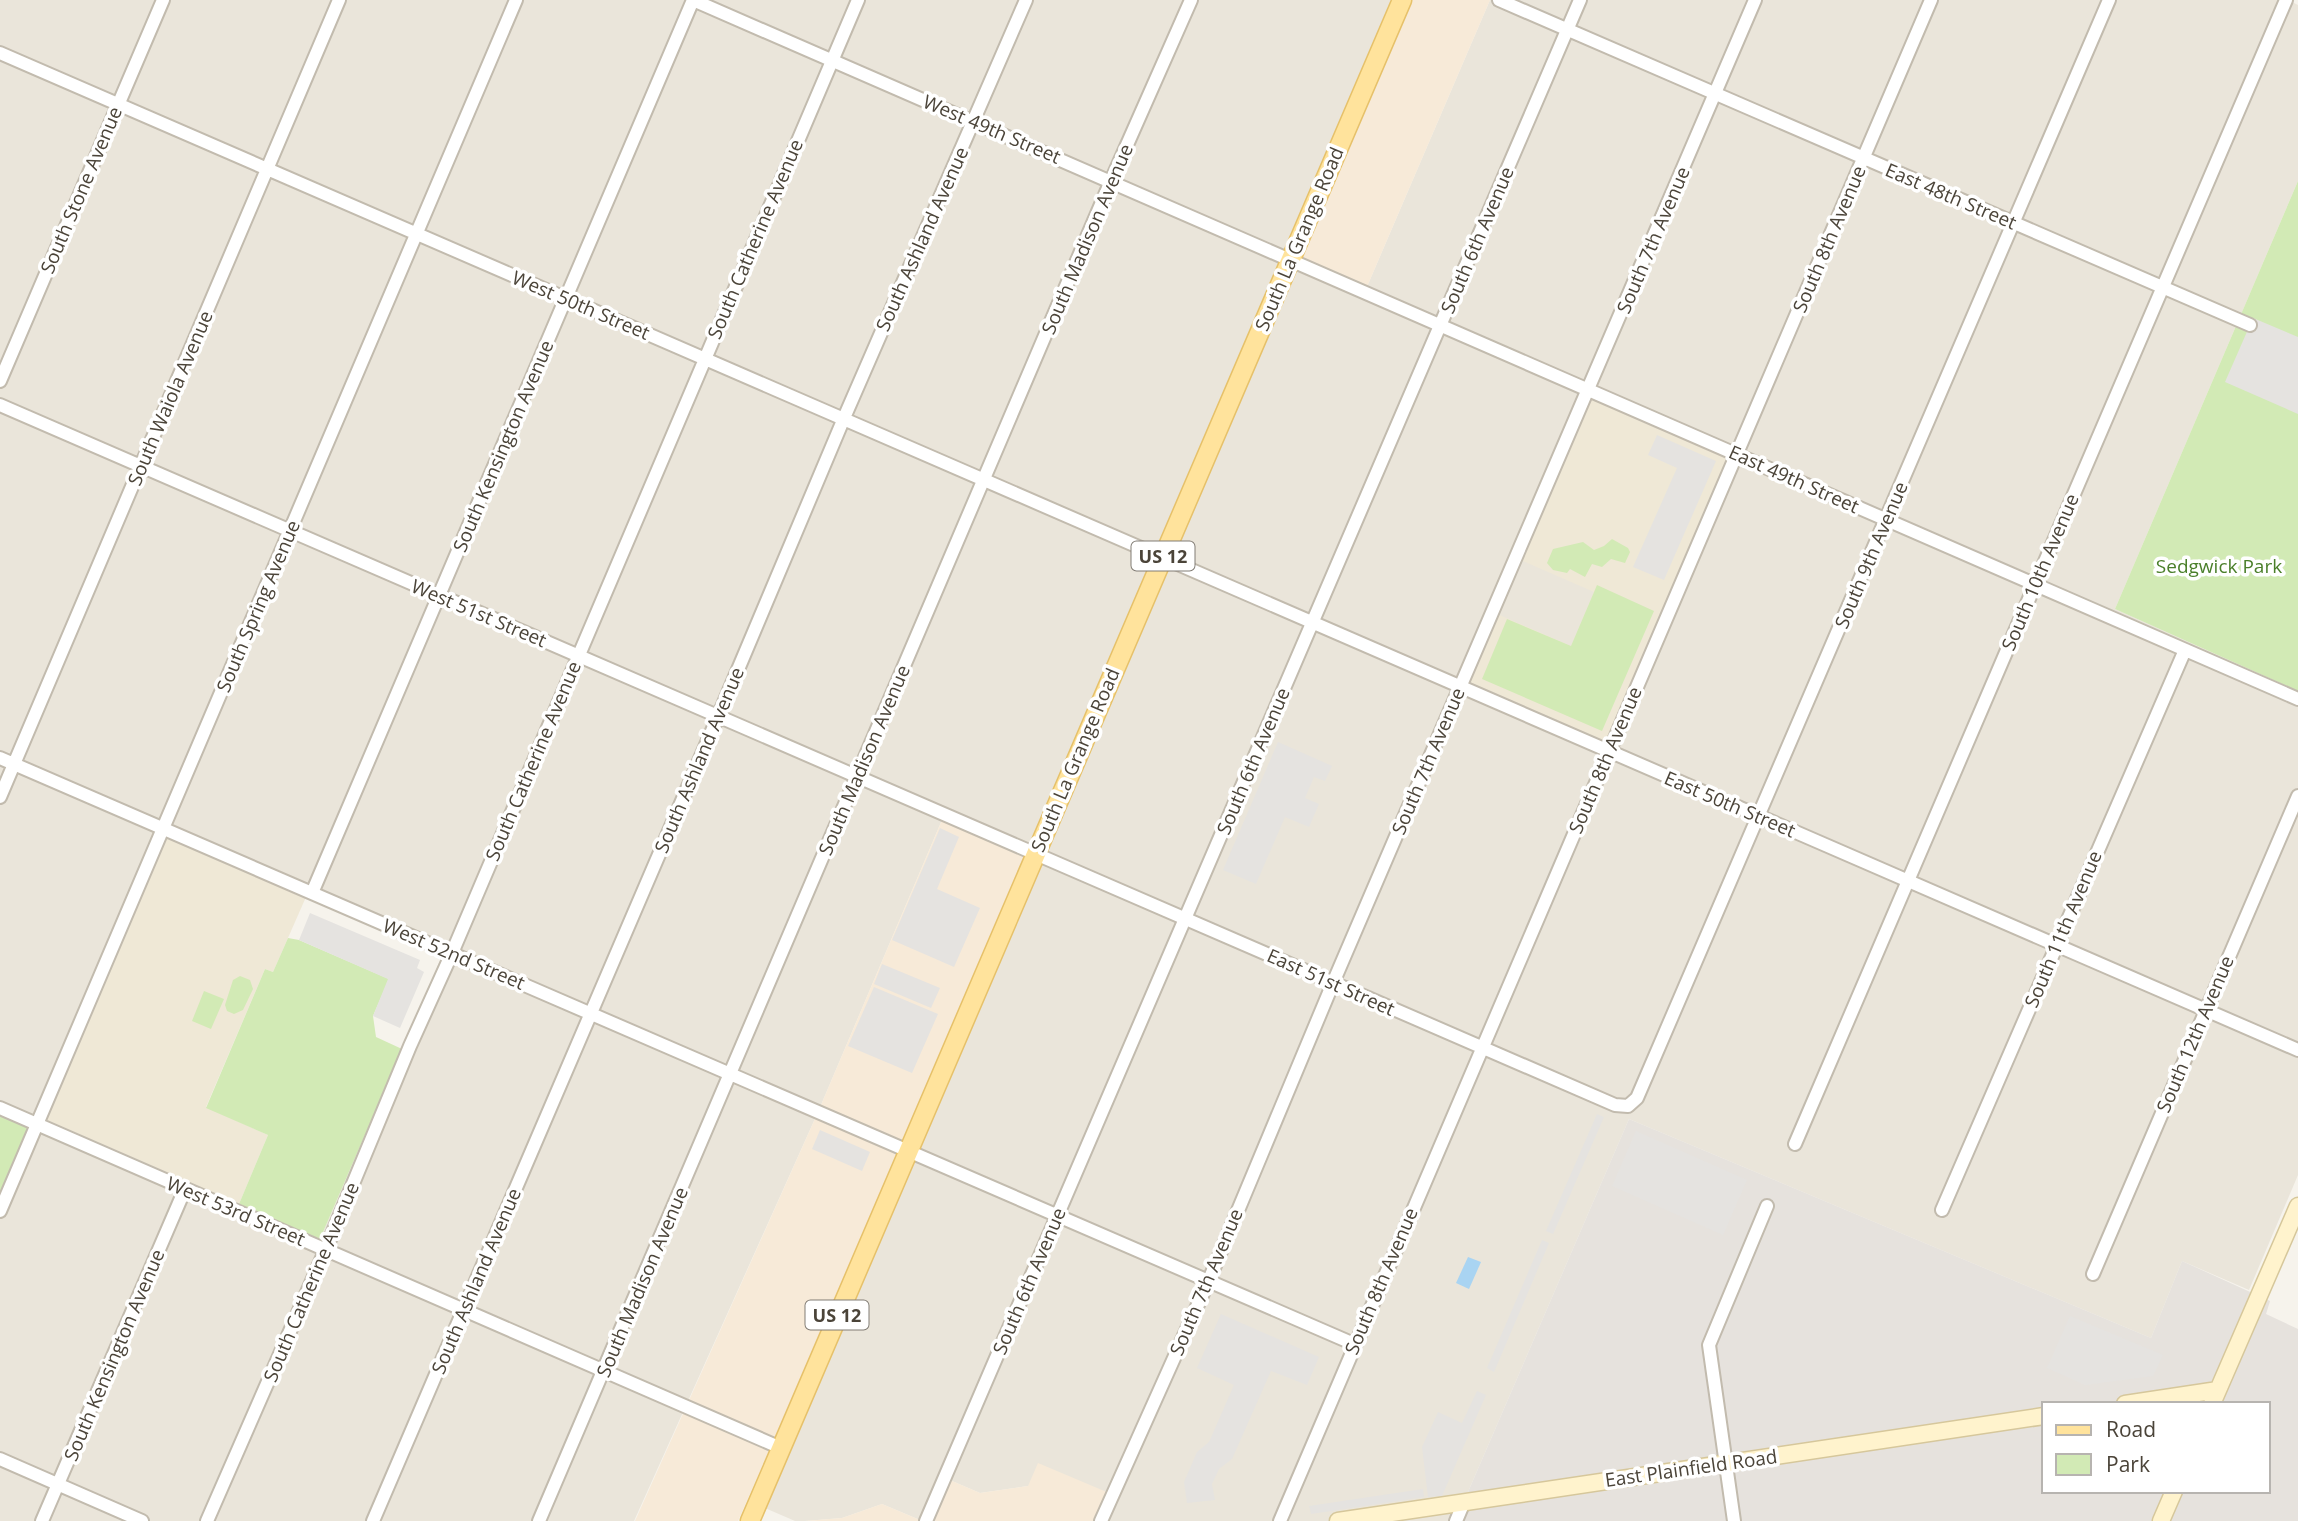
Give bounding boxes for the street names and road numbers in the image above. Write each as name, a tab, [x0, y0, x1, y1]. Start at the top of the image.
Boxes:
street label: West 49th Street	[919, 88, 1065, 170]
street label: South Stone Avenue	[34, 103, 128, 277]
street label: South Catherine Avenue	[701, 135, 809, 343]
street label: South Madison Avenue	[1035, 140, 1139, 338]
street label: South Ashland Avenue	[870, 143, 974, 335]
street label: South La Grange Road	[1248, 143, 1350, 335]
street label: East 48th Street	[1881, 157, 2021, 235]
street label: South 8th Avenue	[1786, 162, 1872, 316]
street label: South 6th Avenue	[1434, 163, 1520, 317]
street label: South 7th Avenue	[1610, 163, 1696, 317]
street label: West 50th Street	[508, 264, 654, 346]
street label: South Waiola Avenue	[121, 307, 219, 489]
street label: South Kensington Avenue	[447, 336, 559, 556]
street label: East 49th Street	[1725, 439, 1863, 519]
street label: South 9th Avenue	[1828, 478, 1914, 632]
street label: South 10th Avenue	[1995, 490, 2085, 654]
street label: South Spring Avenue	[210, 516, 306, 696]
road number: US 12	[1132, 542, 1194, 570]
street label: West 51st Street	[407, 573, 551, 653]
street label: South Catherine Avenue	[479, 657, 587, 865]
street label: South Madison Avenue	[812, 661, 916, 859]
street label: South Ashland Avenue	[648, 663, 750, 857]
street label: South La Grange Road	[1024, 664, 1126, 856]
street label: South 8th Avenue	[1562, 683, 1648, 837]
street label: South 6th Avenue	[1210, 684, 1296, 838]
street label: South 7th Avenue	[1385, 684, 1471, 838]
street label: East 50th Street	[1660, 765, 1800, 843]
street label: South 11th Avenue	[2018, 847, 2108, 1011]
street label: West 52nd Street	[379, 912, 529, 996]
street label: East 51st Street	[1263, 942, 1399, 1022]
street label: South 12th Avenue	[2150, 952, 2240, 1116]
street label: West 53rd Street	[163, 1170, 309, 1252]
street label: South Catherine Avenue	[257, 1178, 365, 1386]
street label: South Madison Avenue	[590, 1183, 694, 1381]
street label: South Ashland Avenue	[425, 1184, 527, 1378]
street label: South 6th Avenue	[986, 1204, 1072, 1358]
street label: South 8th Avenue	[1338, 1204, 1424, 1358]
street label: South 7th Avenue	[1163, 1205, 1249, 1359]
street label: South Kensington Avenue	[58, 1245, 170, 1465]
road number: US 12	[806, 1300, 868, 1330]
street label: East Plainfield Road	[1603, 1443, 1779, 1493]

